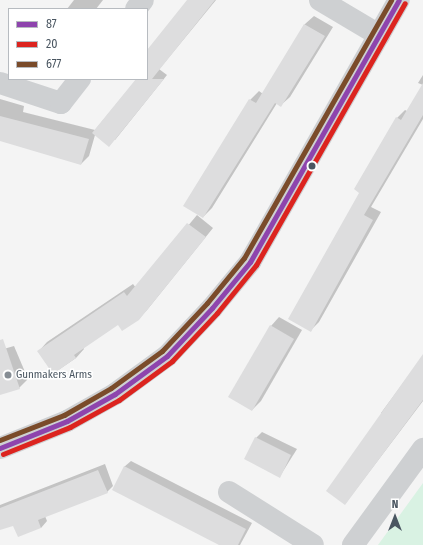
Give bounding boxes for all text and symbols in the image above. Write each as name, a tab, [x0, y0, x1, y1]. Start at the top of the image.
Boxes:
legend	[8, 8, 148, 80]
text: 87	[46, 17, 57, 31]
text: 20	[46, 37, 58, 51]
text: 677	[46, 57, 61, 71]
unlabelled marker	[307, 161, 317, 171]
place label: Gunmakers Arms	[16, 368, 92, 382]
marker: Gunmakers Arms	[3, 370, 13, 380]
north arrow	[375, 497, 415, 537]
text: N	[392, 498, 398, 511]

